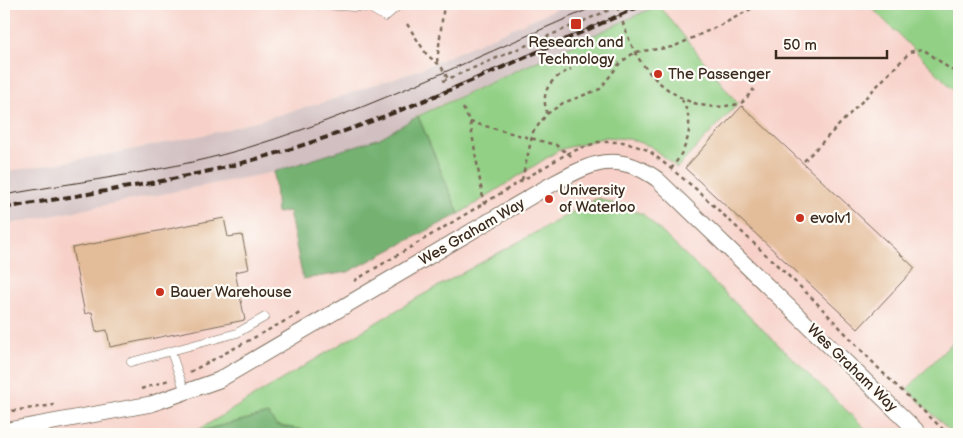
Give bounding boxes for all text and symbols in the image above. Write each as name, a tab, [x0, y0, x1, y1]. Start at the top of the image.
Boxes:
marker: Research and Technology	[569, 17, 583, 31]
scale bar	[776, 28, 887, 60]
place label: Research and Technology	[528, 33, 624, 69]
text: 50 m	[783, 36, 817, 55]
place label: The Passenger	[668, 65, 771, 84]
marker: The Passenger	[652, 68, 664, 80]
place label: University of Waterloo	[559, 181, 636, 217]
marker: University of Waterloo	[543, 193, 555, 205]
street label: Wes Graham Way	[416, 194, 528, 270]
place label: evolv1	[810, 209, 851, 228]
marker: evolv1	[794, 212, 806, 224]
place label: Bauer Warehouse	[170, 283, 292, 302]
marker: Bauer Warehouse	[154, 286, 166, 298]
street label: Wes Graham Way	[803, 320, 901, 416]

